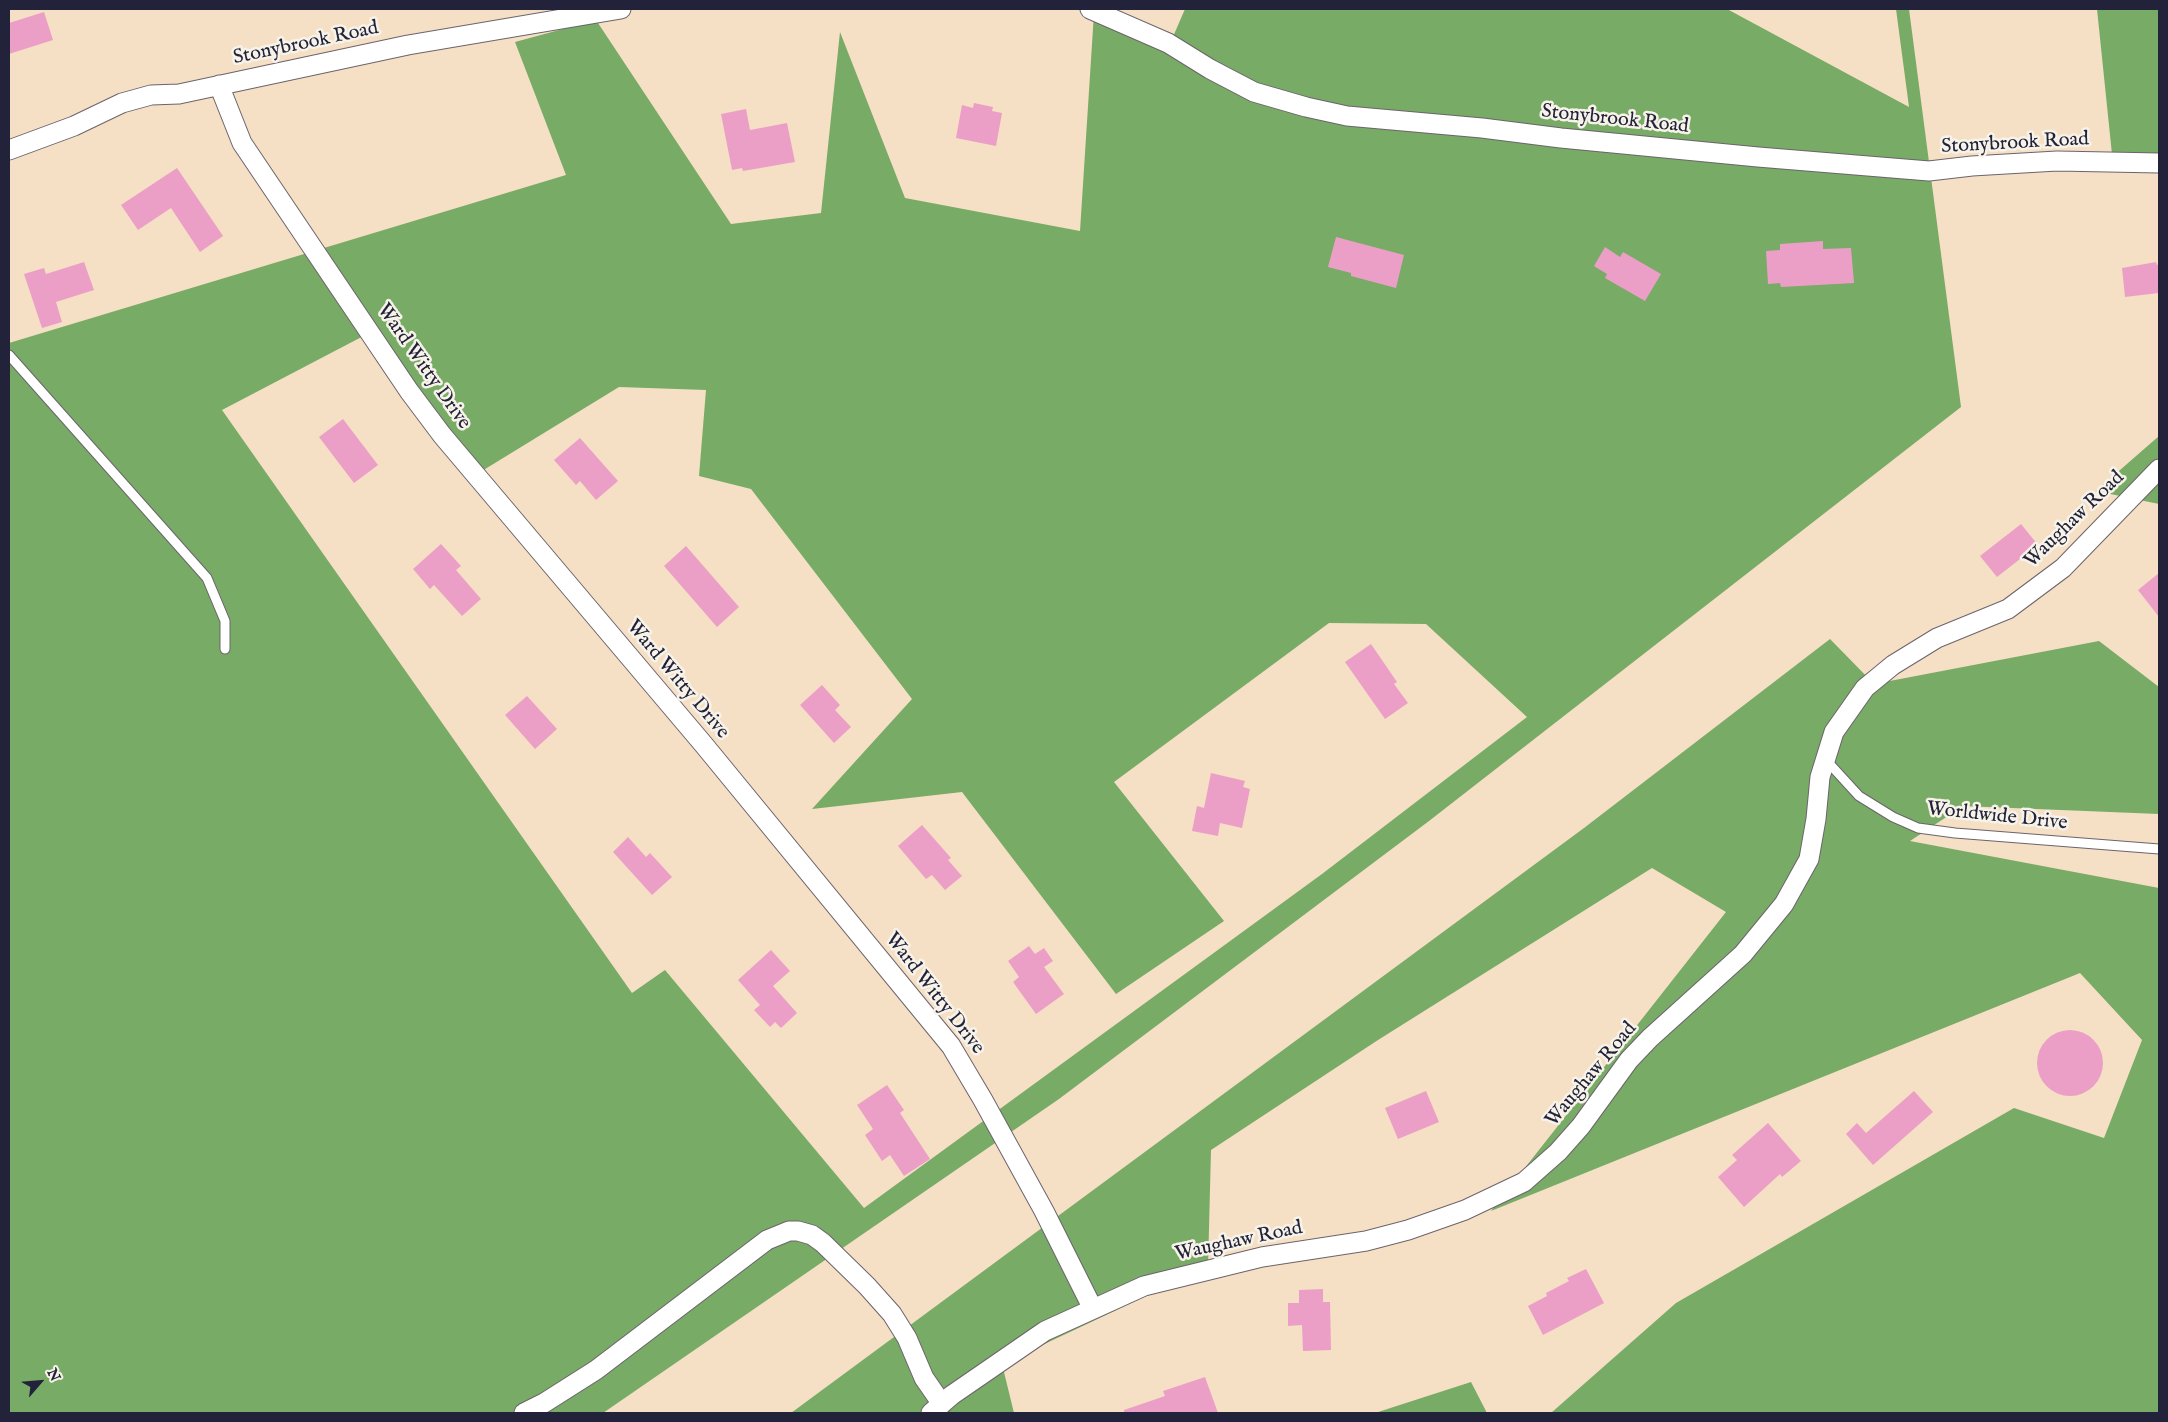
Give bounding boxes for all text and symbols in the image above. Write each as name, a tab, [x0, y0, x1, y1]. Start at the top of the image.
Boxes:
street label: Stonybrook Road	[231, 17, 381, 71]
street label: Stonybrook Road	[1540, 100, 1690, 140]
street label: Stonybrook Road	[1941, 128, 2089, 160]
street label: Ward Witty Drive	[371, 300, 475, 434]
street label: Waughaw Road	[2020, 466, 2130, 574]
street label: Ward Witty Drive	[620, 616, 734, 744]
street label: Worldwide Drive	[1926, 798, 2068, 836]
street label: Ward Witty Drive	[879, 928, 989, 1060]
street label: Waughaw Road	[1541, 1018, 1643, 1132]
street label: Waughaw Road	[1173, 1217, 1305, 1267]
north arrow	[15, 1357, 65, 1407]
text: N	[43, 1366, 64, 1385]

